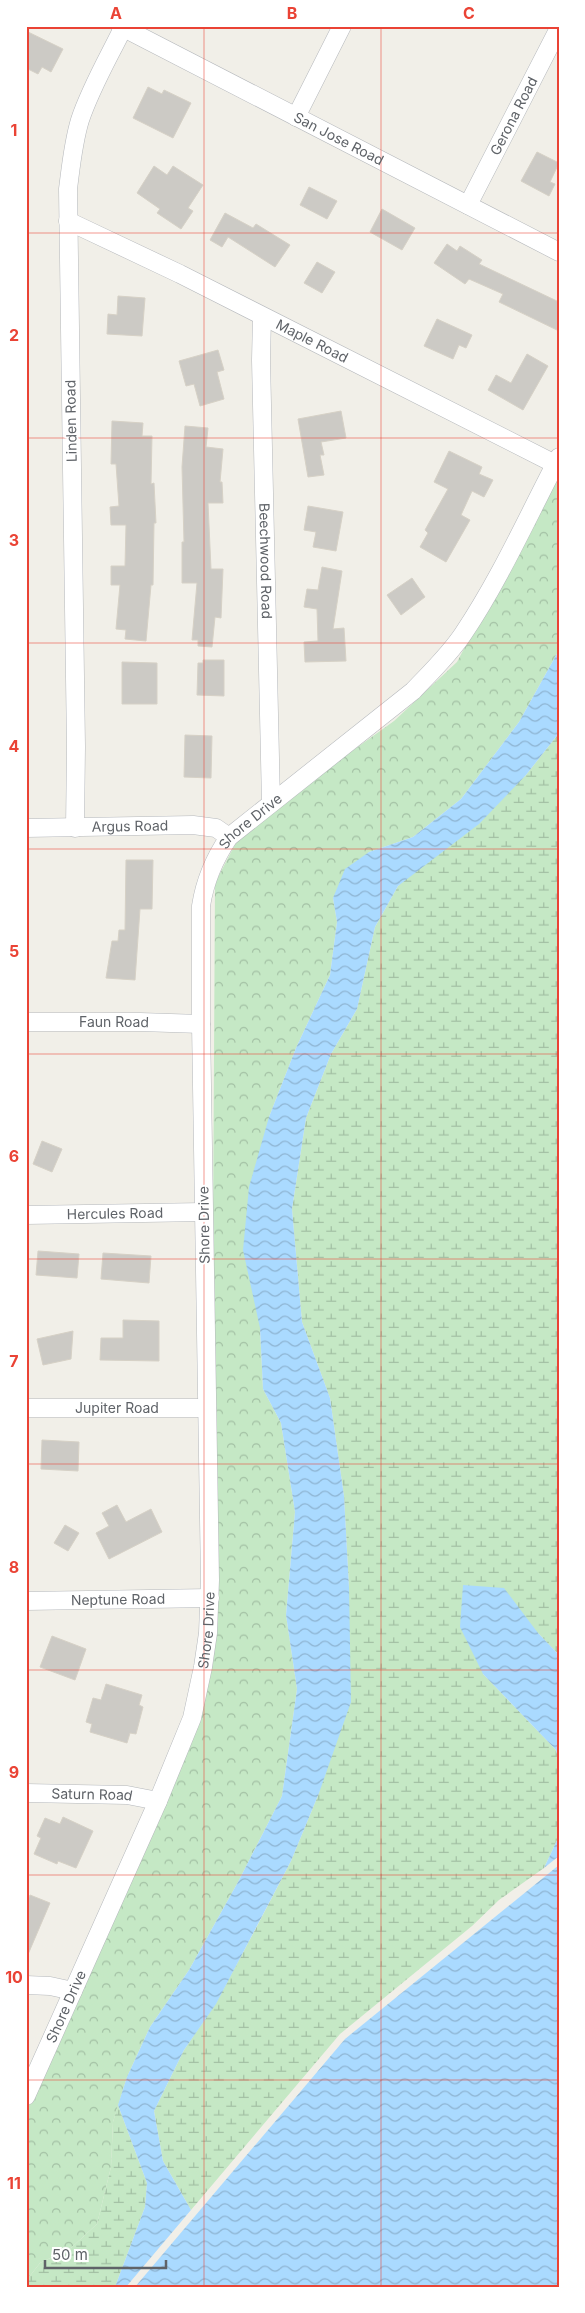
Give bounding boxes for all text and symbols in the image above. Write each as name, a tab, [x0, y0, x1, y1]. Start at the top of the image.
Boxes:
text: A	[110, 3, 122, 23]
text: B	[287, 3, 297, 23]
text: C	[463, 3, 475, 23]
street label: Gerona Road	[486, 74, 540, 158]
street label: San Jose Road	[291, 108, 387, 168]
text: 1	[11, 120, 17, 140]
street label: Maple Road	[274, 315, 351, 366]
text: 2	[9, 325, 19, 345]
street label: Linden Road	[61, 380, 80, 462]
street label: Beechwood Road	[256, 503, 276, 619]
text: 3	[9, 530, 19, 550]
text: 4	[9, 736, 20, 756]
street label: Shore Drive	[215, 789, 285, 852]
street label: Argus Road	[91, 816, 168, 835]
text: 5	[9, 941, 19, 961]
street label: Faun Road	[79, 1013, 149, 1030]
text: 6	[9, 1146, 19, 1166]
street label: Shore Drive	[194, 1186, 213, 1264]
street label: Hercules Road	[67, 1204, 163, 1222]
text: 7	[9, 1351, 19, 1371]
street label: Jupiter Road	[75, 1399, 159, 1416]
text: 8	[9, 1557, 19, 1577]
street label: Neptune Road	[71, 1590, 165, 1608]
street label: Shore Drive	[194, 1591, 218, 1670]
text: 9	[9, 1762, 19, 1782]
street label: Saturn Road	[51, 1785, 134, 1804]
text: 10	[5, 1967, 23, 1987]
street label: Shore Drive	[42, 1967, 89, 2045]
text: 11	[7, 2173, 21, 2193]
scale bar	[45, 2238, 166, 2270]
text: 50 m	[52, 2245, 88, 2264]

